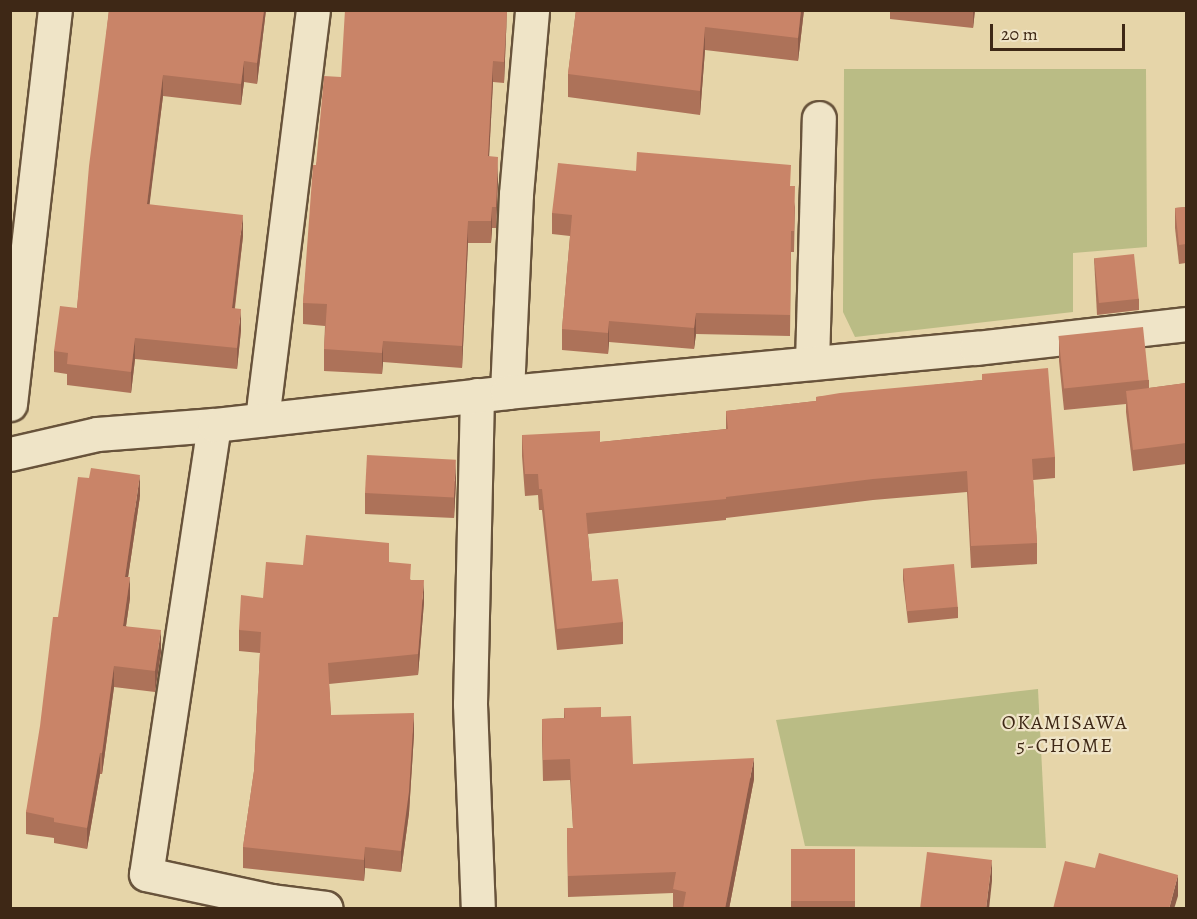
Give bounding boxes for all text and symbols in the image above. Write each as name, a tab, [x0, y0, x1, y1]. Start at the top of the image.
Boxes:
scale bar	[993, 12, 1128, 50]
text: 20 m	[1001, 22, 1038, 46]
district label: OKAMISAWA 5-CHOME	[1002, 711, 1128, 758]

